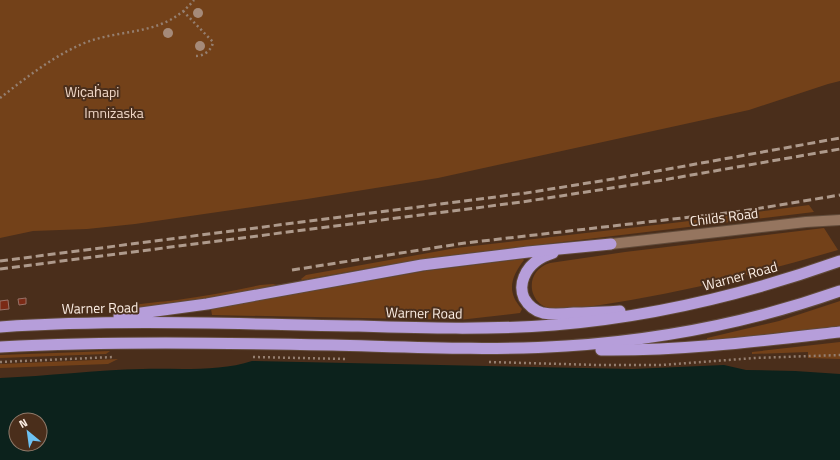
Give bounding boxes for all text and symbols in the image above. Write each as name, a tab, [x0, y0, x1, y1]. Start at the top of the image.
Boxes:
park label: Wic̣aḣapi	[65, 81, 119, 102]
park label: Imniżaska	[84, 102, 144, 123]
street label: Childs Road	[689, 202, 759, 231]
street label: Warner Road	[700, 255, 780, 296]
street label: Warner Road	[61, 296, 139, 319]
street label: Warner Road	[385, 301, 463, 324]
north arrow	[8, 412, 48, 452]
text: N	[16, 414, 30, 432]

